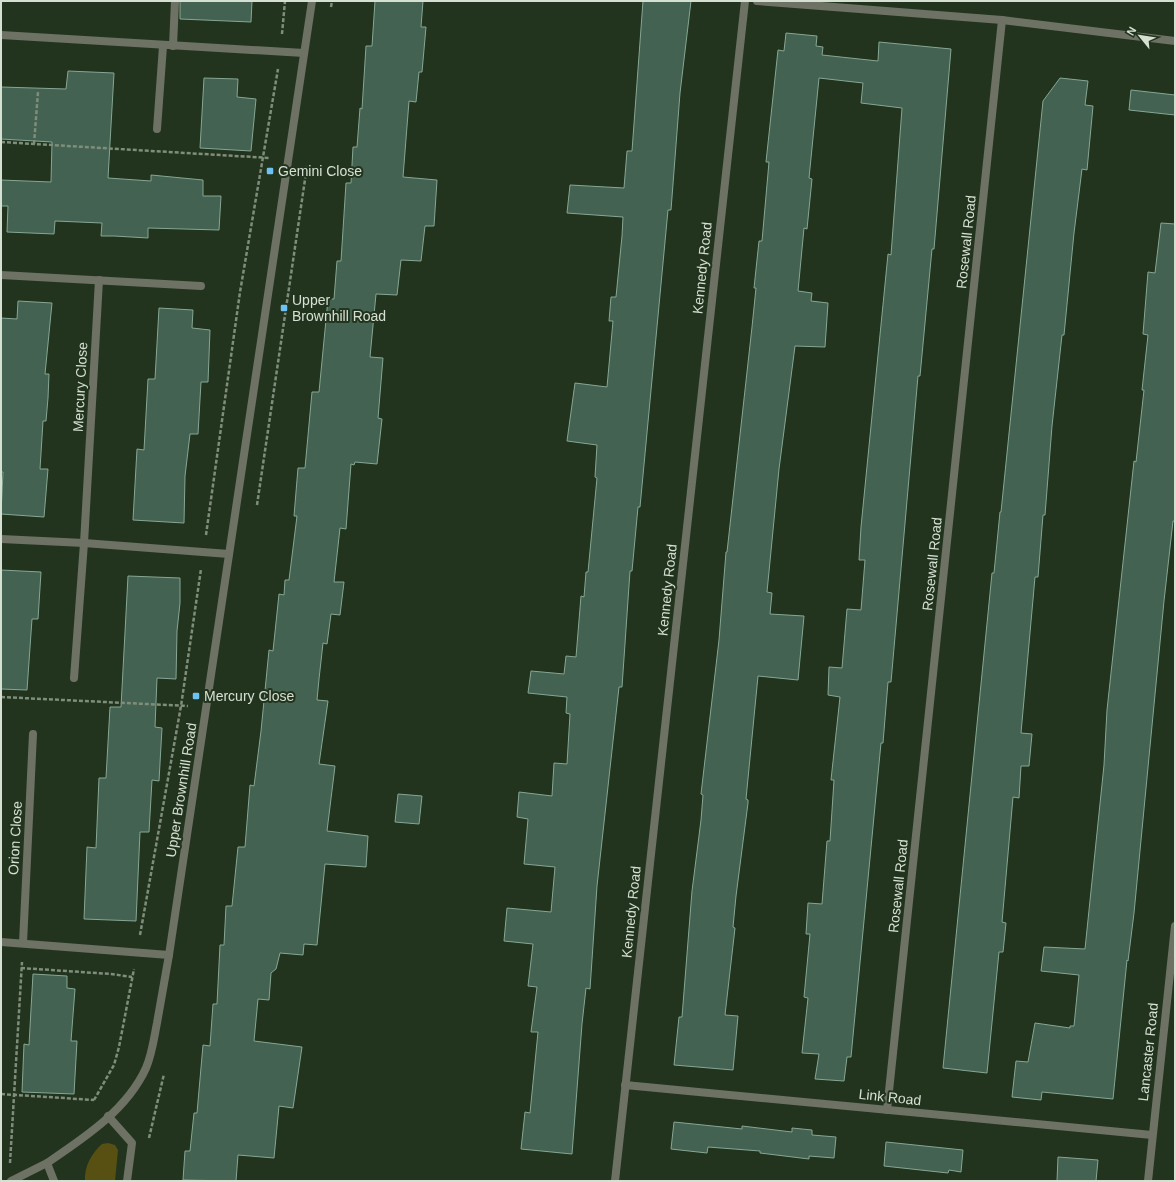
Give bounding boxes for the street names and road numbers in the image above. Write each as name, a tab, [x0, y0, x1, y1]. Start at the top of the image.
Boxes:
street label: Rosewall Road	[953, 194, 979, 290]
street label: Kennedy Road	[689, 221, 715, 315]
street label: Mercury Close	[70, 341, 90, 432]
street label: Rosewall Road	[919, 516, 945, 612]
street label: Kennedy Road	[654, 543, 680, 637]
street label: Upper Brownhill Road	[162, 721, 200, 859]
street label: Orion Close	[5, 800, 25, 875]
street label: Rosewall Road	[885, 838, 911, 934]
street label: Kennedy Road	[618, 865, 644, 959]
street label: Lancaster Road	[1135, 1002, 1161, 1102]
street label: Link Road	[858, 1086, 922, 1108]

